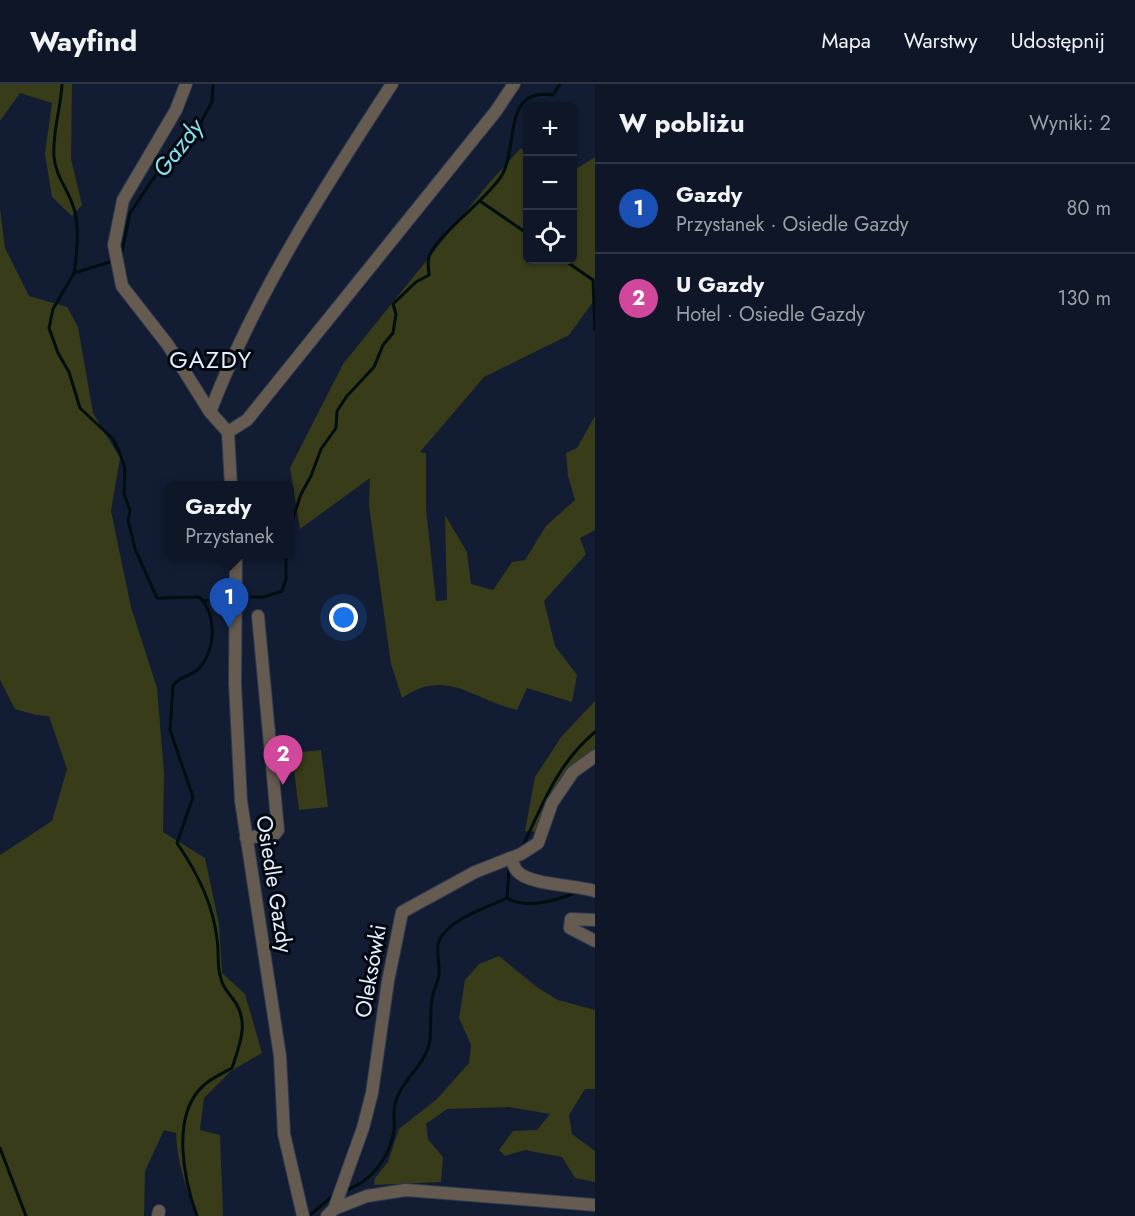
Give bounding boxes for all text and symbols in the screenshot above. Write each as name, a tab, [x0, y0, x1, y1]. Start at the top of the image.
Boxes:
text: Wayfind	[30, 21, 137, 62]
text: Mapa	[822, 26, 871, 56]
text: Warstwy	[904, 26, 977, 56]
text: Udostępnij	[1010, 26, 1105, 56]
map controls	[523, 102, 577, 264]
button: +	[523, 102, 577, 156]
text: W pobliżu	[619, 104, 745, 142]
text: Wyniki: 2	[1029, 109, 1111, 138]
water label: Gazdy	[144, 110, 213, 184]
button: −	[523, 156, 577, 210]
text: Gazdy	[676, 178, 742, 210]
text: 1	[633, 194, 644, 223]
text: 80 m	[1066, 194, 1111, 223]
button: locate	[523, 210, 577, 264]
text: Przystanek · Osiedle Gazdy	[676, 210, 909, 239]
text: U Gazdy	[676, 268, 764, 300]
text: 2	[632, 284, 645, 313]
text: 130 m	[1057, 284, 1111, 313]
text: Hotel · Osiedle Gazdy	[676, 300, 865, 329]
district label: GAZDY	[169, 342, 253, 377]
popup	[165, 481, 294, 559]
text: Gazdy	[185, 490, 252, 522]
text: Przystanek	[185, 522, 274, 551]
pin: 1	[210, 578, 248, 628]
your location	[329, 603, 358, 632]
pin: 2	[264, 736, 302, 785]
street label: Osiedle Gazdy	[248, 813, 302, 955]
street label: Oleksówki	[346, 922, 394, 1020]

